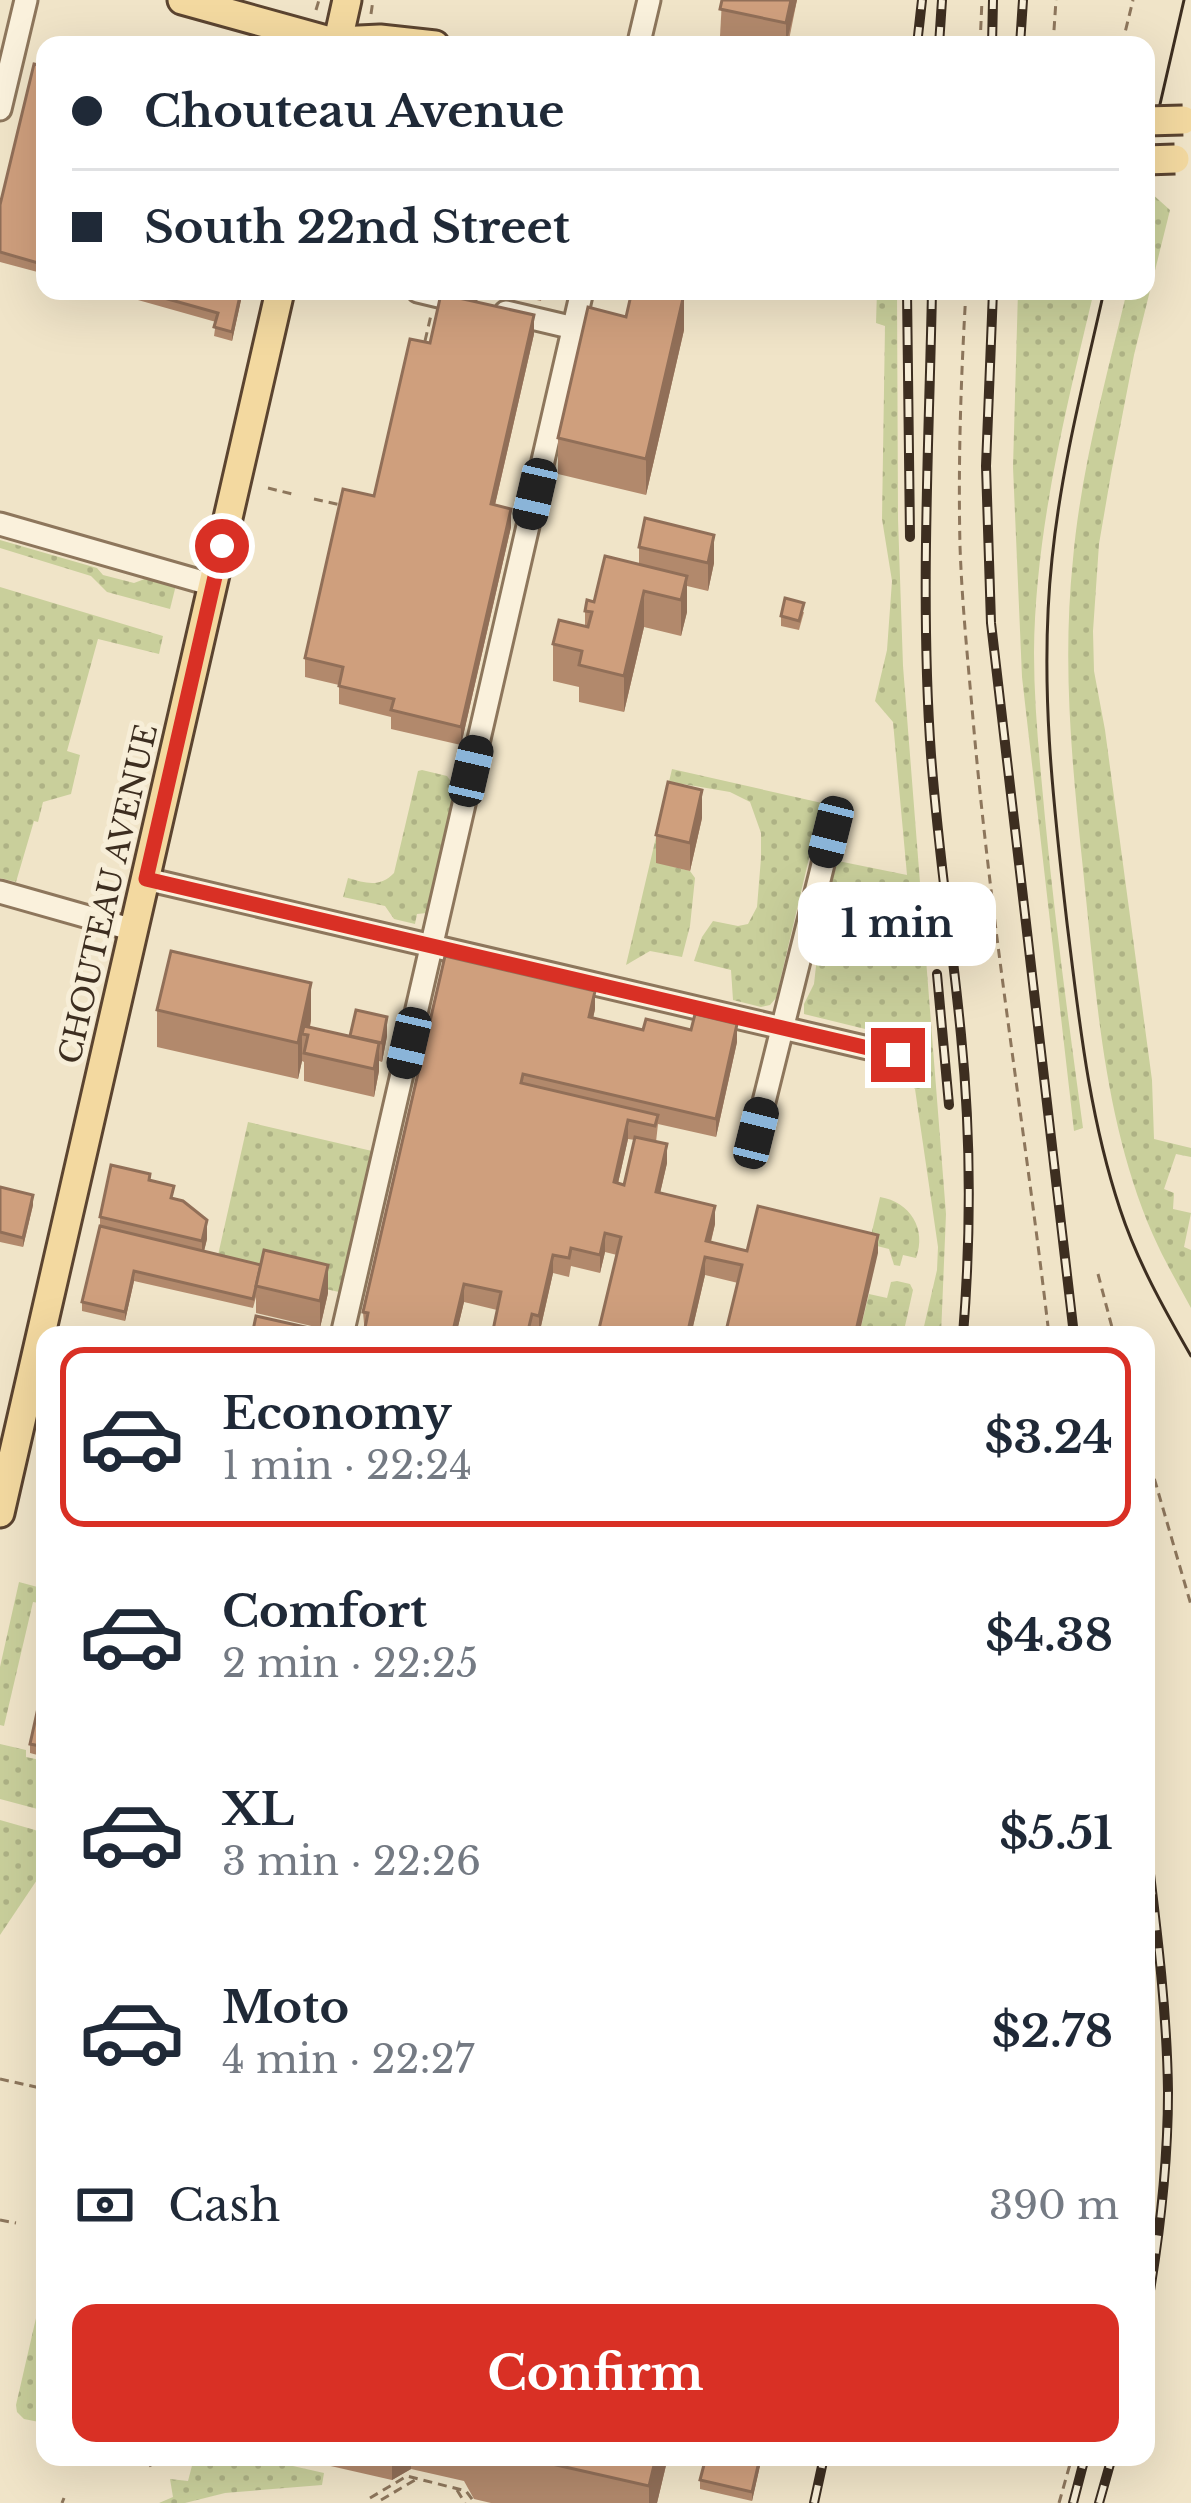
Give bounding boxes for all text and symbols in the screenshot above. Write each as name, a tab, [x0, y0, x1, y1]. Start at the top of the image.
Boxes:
text: Chouteau Avenue	[144, 83, 564, 139]
text: South 22nd Street	[144, 199, 570, 255]
car	[509, 455, 561, 533]
route start	[195, 519, 249, 573]
street label: CHOUTEAU AVENUE	[51, 721, 165, 1067]
car	[445, 732, 497, 810]
car	[805, 793, 857, 871]
callout: 1 min	[799, 881, 997, 965]
text: 1 min	[841, 899, 953, 948]
car	[383, 1004, 435, 1082]
route end	[871, 1028, 925, 1082]
car	[730, 1094, 782, 1172]
icon: car	[78, 1383, 186, 1491]
text: Economy	[222, 1385, 452, 1441]
text: $3.24	[984, 1409, 1113, 1465]
text: 1 min · 22:24	[222, 1441, 472, 1490]
icon: car	[78, 1581, 186, 1689]
text: Comfort	[222, 1583, 427, 1639]
text: $4.38	[985, 1607, 1113, 1663]
text: 2 min · 22:25	[222, 1639, 478, 1688]
icon: car	[78, 1779, 186, 1887]
text: XL	[222, 1781, 294, 1837]
text: $5.51	[999, 1805, 1113, 1861]
text: 3 min · 22:26	[222, 1837, 481, 1886]
icon: car	[78, 1977, 186, 2085]
text: Moto	[222, 1979, 349, 2035]
text: $2.78	[992, 2003, 1113, 2059]
text: 4 min · 22:27	[222, 2035, 474, 2084]
icon: cash	[72, 2172, 138, 2238]
text: Cash	[168, 2177, 280, 2233]
text: 390 m	[989, 2181, 1119, 2230]
button: Confirm	[72, 2304, 1119, 2442]

